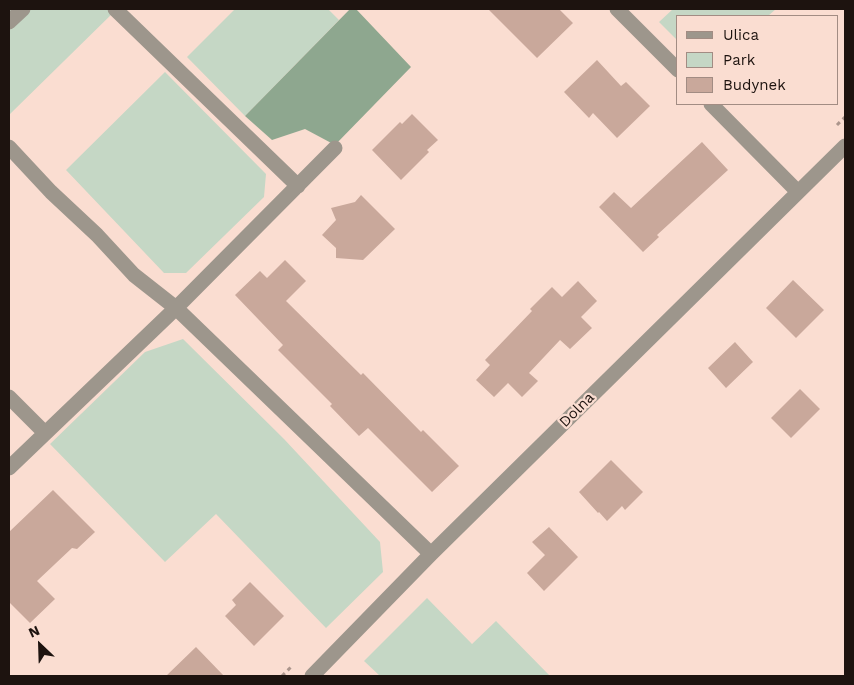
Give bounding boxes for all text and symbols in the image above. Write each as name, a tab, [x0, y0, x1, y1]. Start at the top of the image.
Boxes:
legend	[676, 15, 839, 105]
text: Ulica	[723, 26, 759, 44]
text: Park	[723, 51, 755, 69]
text: Budynek	[723, 76, 786, 94]
street label: Dolna	[556, 389, 598, 431]
north arrow	[15, 620, 65, 670]
text: N	[26, 622, 42, 641]

